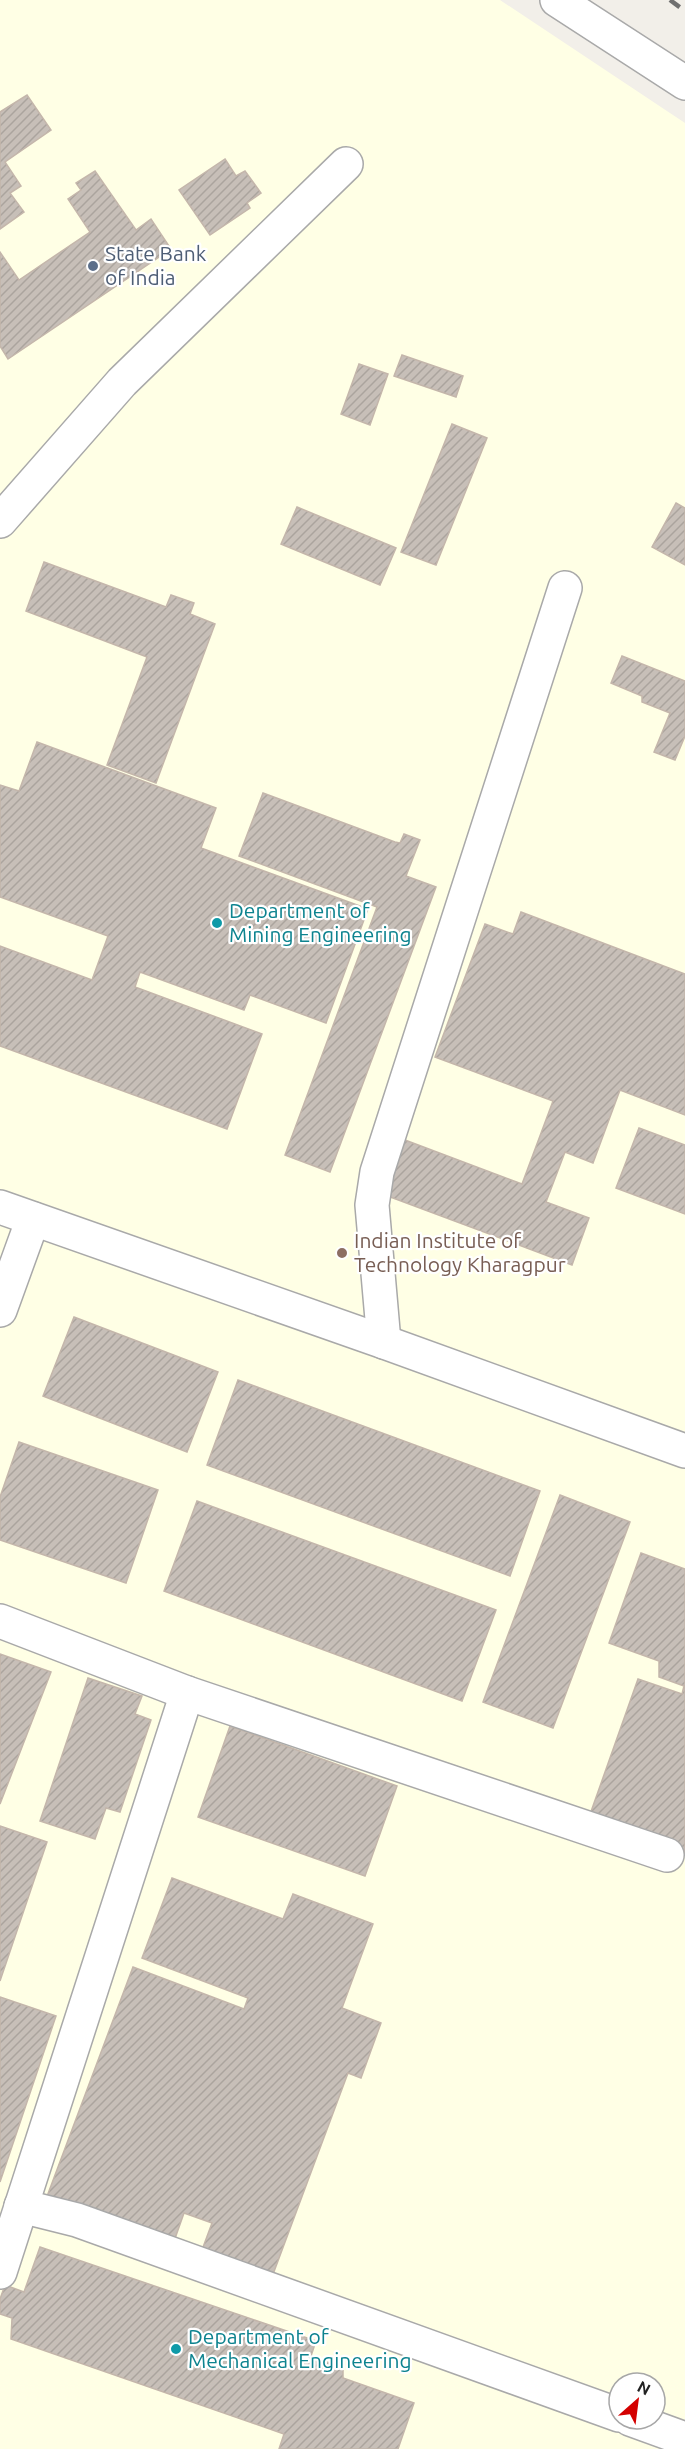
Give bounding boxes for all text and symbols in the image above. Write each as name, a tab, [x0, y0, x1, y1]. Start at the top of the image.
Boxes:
place label: State Bank of India	[105, 241, 207, 289]
marker: State Bank of India	[86, 259, 100, 273]
place label: Department of Mining Engineering	[229, 898, 412, 946]
marker: Department of Mining Engineering	[210, 916, 224, 930]
place label: Indian Institute of Technology Kharagpur	[354, 1228, 566, 1276]
marker: Indian Institute of Technology Kharagpur	[335, 1246, 349, 1260]
place label: Department of Mechanical Engineering	[188, 2324, 412, 2372]
marker: Department of Mechanical Engineering	[169, 2342, 183, 2356]
north arrow	[607, 2371, 667, 2431]
text: N	[635, 2377, 654, 2399]

